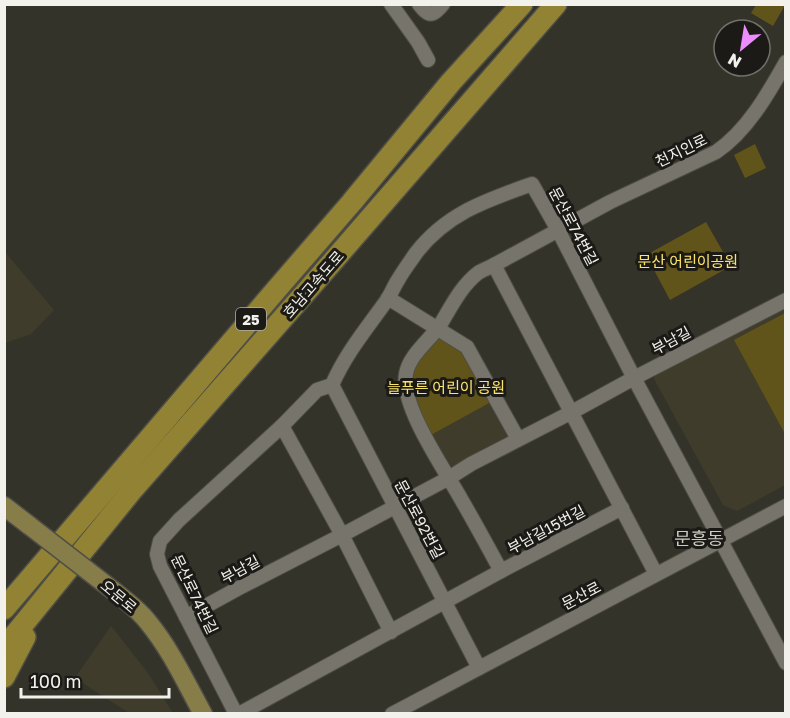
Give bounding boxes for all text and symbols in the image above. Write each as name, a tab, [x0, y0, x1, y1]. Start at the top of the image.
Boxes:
north arrow	[712, 18, 772, 78]
text: N	[724, 49, 745, 73]
street label: 천지인로	[652, 130, 710, 170]
street label: 문산로74번길	[546, 184, 602, 268]
street label: 호남고속도로	[279, 247, 347, 321]
park label: 문산 어린이공원	[638, 252, 738, 270]
road number: 25	[236, 308, 266, 330]
street label: 부남길	[648, 322, 694, 358]
park label: 늘푸른 어린이 공원	[387, 378, 505, 396]
street label: 문산로92번길	[392, 476, 448, 562]
street label: 부남길15번길	[504, 501, 588, 557]
district label: 문흥동	[674, 527, 724, 549]
street label: 문산로74번길	[168, 551, 222, 637]
street label: 부남길	[217, 551, 263, 587]
street label: 오문로	[97, 576, 141, 616]
street label: 문산로	[558, 577, 604, 613]
scale bar	[21, 661, 170, 699]
text: 100 m	[30, 670, 81, 692]

